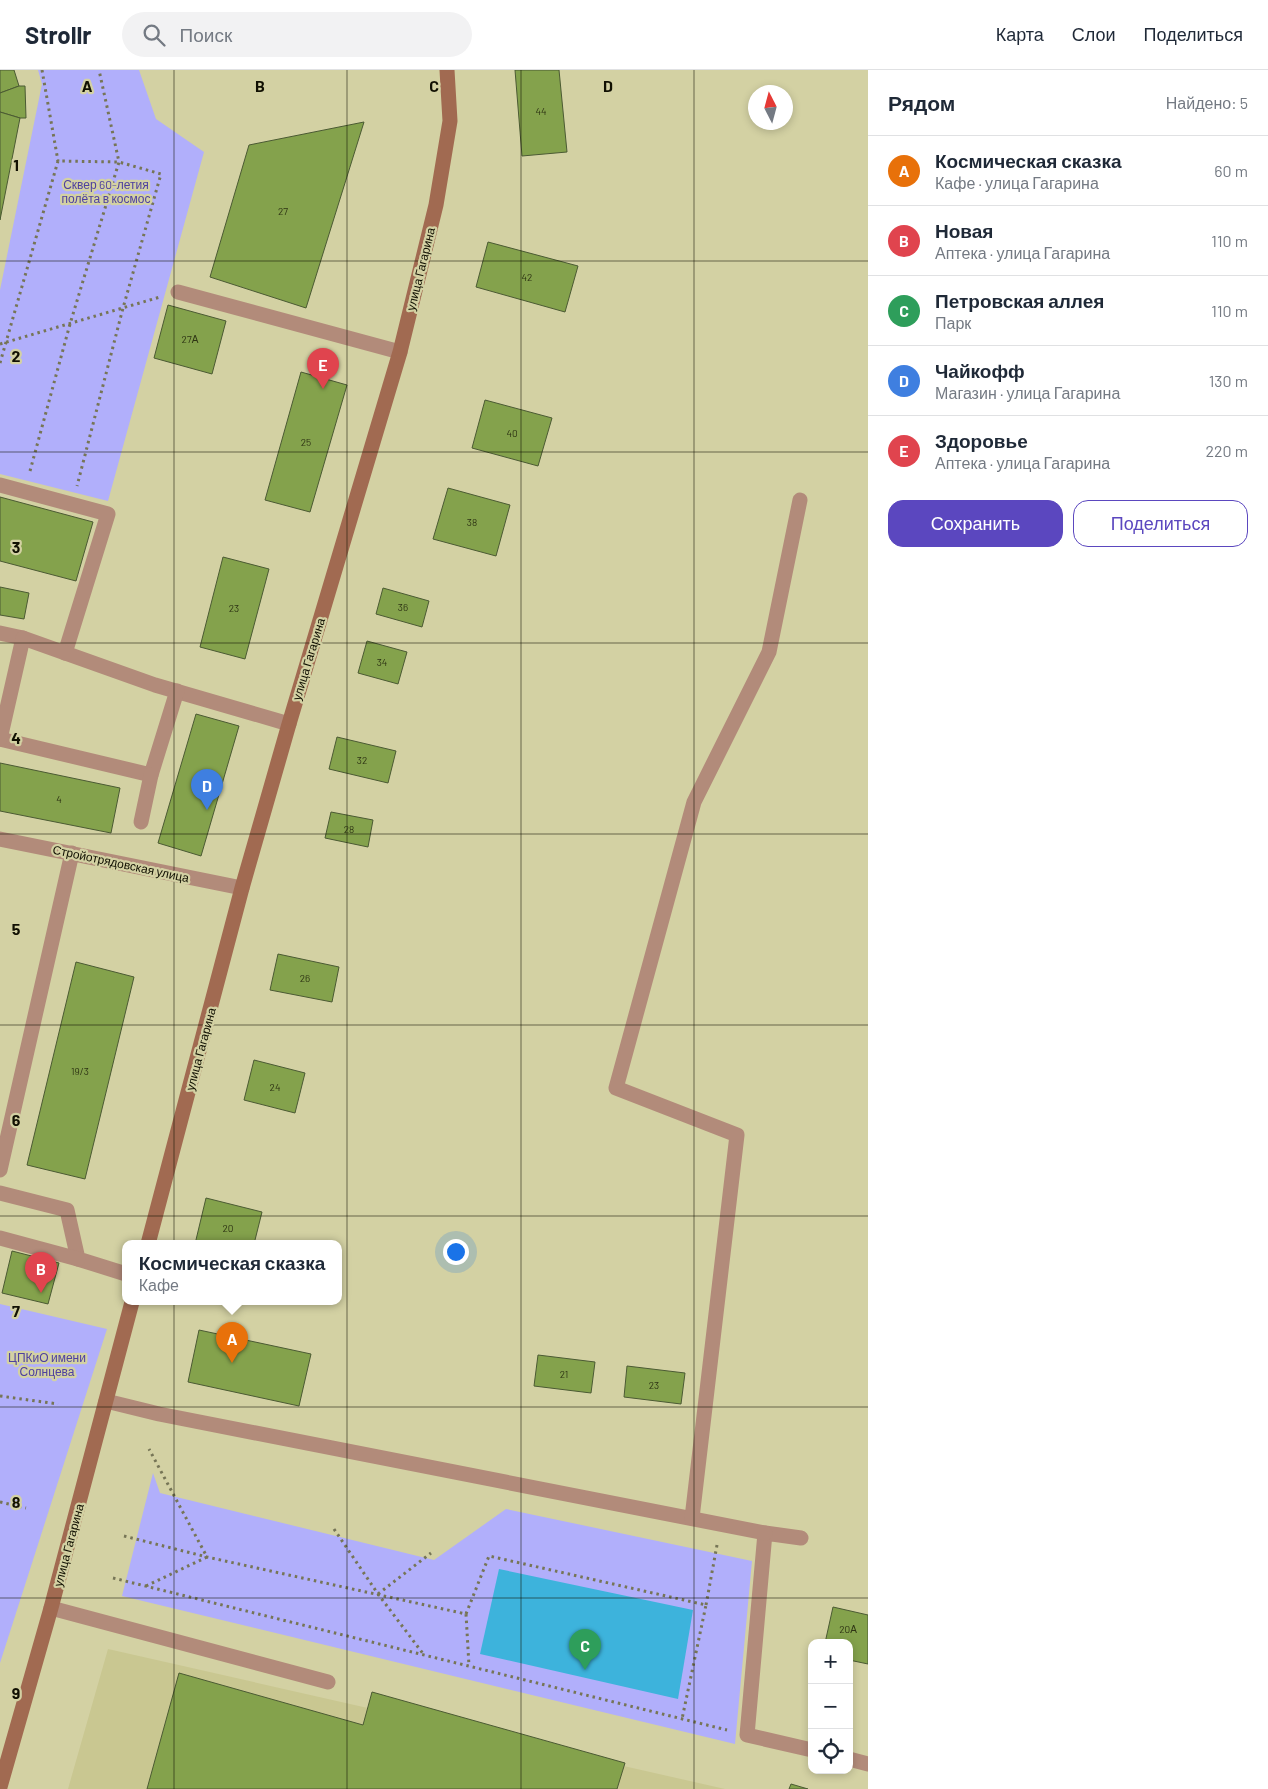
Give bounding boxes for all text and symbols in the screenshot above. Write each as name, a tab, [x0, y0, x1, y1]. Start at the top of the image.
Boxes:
search box	[122, 12, 472, 57]
text: Strollr	[25, 20, 92, 49]
icon: search	[140, 21, 168, 49]
text: Поиск	[180, 23, 232, 46]
text: Карта	[996, 23, 1044, 45]
text: Слои	[1072, 23, 1116, 45]
text: Поделиться	[1144, 23, 1243, 45]
text: A	[82, 76, 93, 95]
text: B	[255, 76, 265, 95]
text: C	[429, 76, 439, 95]
text: D	[603, 76, 613, 95]
north arrow	[748, 85, 793, 130]
text: Рядом	[888, 90, 955, 115]
text: Найдено: 5	[1166, 93, 1248, 112]
house number: 44	[535, 105, 547, 117]
text: Космическая сказка	[935, 149, 1122, 172]
text: 1	[13, 155, 19, 174]
text: A	[899, 161, 909, 180]
text: 60 m	[1214, 161, 1248, 180]
text: Кафе · улица Гагарина	[935, 173, 1099, 192]
park label: Сквер 60-летия полёта в космос	[62, 177, 150, 205]
house number: 27	[278, 205, 288, 217]
text: Новая	[935, 219, 993, 242]
street label: улица Гагарина	[403, 226, 438, 312]
text: B	[899, 231, 909, 250]
text: 110 m	[1211, 231, 1248, 250]
text: Аптека · улица Гагарина	[935, 243, 1110, 262]
house number: 42	[522, 271, 532, 283]
text: Петровская аллея	[935, 289, 1104, 312]
text: C	[899, 301, 909, 320]
text: 110 m	[1211, 301, 1248, 320]
text: Парк	[935, 313, 971, 332]
house number: 27А	[182, 333, 199, 345]
text: 2	[12, 346, 21, 365]
pin: E	[307, 348, 339, 389]
text: Чайкофф	[935, 359, 1025, 382]
text: D	[899, 371, 909, 390]
text: 130 m	[1209, 371, 1248, 390]
text: Магазин · улица Гагарина	[935, 383, 1120, 402]
house number: 40	[506, 427, 518, 439]
text: Здоровье	[935, 429, 1028, 452]
house number: 25	[301, 436, 311, 448]
text: E	[899, 441, 909, 460]
text: 220 m	[1205, 441, 1248, 460]
text: Аптека · улица Гагарина	[935, 453, 1110, 472]
button: Сохранить	[888, 500, 1063, 547]
button: Поделиться	[1073, 500, 1248, 547]
house number: 38	[467, 516, 477, 528]
text: 3	[12, 537, 20, 556]
house number: 36	[398, 601, 408, 613]
house number: 23	[229, 602, 239, 614]
street label: улица Гагарина	[289, 616, 328, 702]
house number: 34	[377, 656, 387, 668]
text: 4	[11, 728, 21, 747]
house number: 32	[357, 754, 367, 766]
pin: D	[191, 769, 223, 810]
house number: 4	[56, 793, 62, 805]
house number: 28	[344, 823, 354, 835]
street label: Стройотрядовская улица	[51, 842, 191, 885]
text: 5	[12, 919, 21, 938]
house number: 26	[300, 972, 310, 984]
street label: улица Гагарина	[182, 1006, 219, 1092]
house number: 19/3	[71, 1065, 89, 1077]
house number: 24	[270, 1081, 280, 1093]
text: 6	[12, 1110, 21, 1129]
house number: 20	[222, 1222, 234, 1234]
your location	[443, 1239, 469, 1265]
popup	[122, 1240, 342, 1305]
text: Космическая сказка	[139, 1251, 325, 1274]
pin: B	[25, 1252, 57, 1293]
text: Кафе	[139, 1275, 179, 1294]
text: 7	[12, 1301, 20, 1320]
pin: A	[216, 1322, 248, 1363]
park label: ЦПКиО имени Солнцева	[8, 1350, 86, 1379]
house number: 21	[560, 1368, 568, 1380]
house number: 23	[649, 1379, 659, 1391]
text: 8	[12, 1492, 21, 1511]
street label: улица Гагарина	[50, 1502, 87, 1588]
house number: 20А	[839, 1623, 857, 1635]
pin: C	[569, 1629, 601, 1670]
map controls	[808, 1639, 853, 1774]
button: +	[808, 1639, 853, 1684]
text: 9	[12, 1683, 20, 1702]
button: −	[808, 1684, 853, 1729]
button: locate	[808, 1729, 853, 1774]

